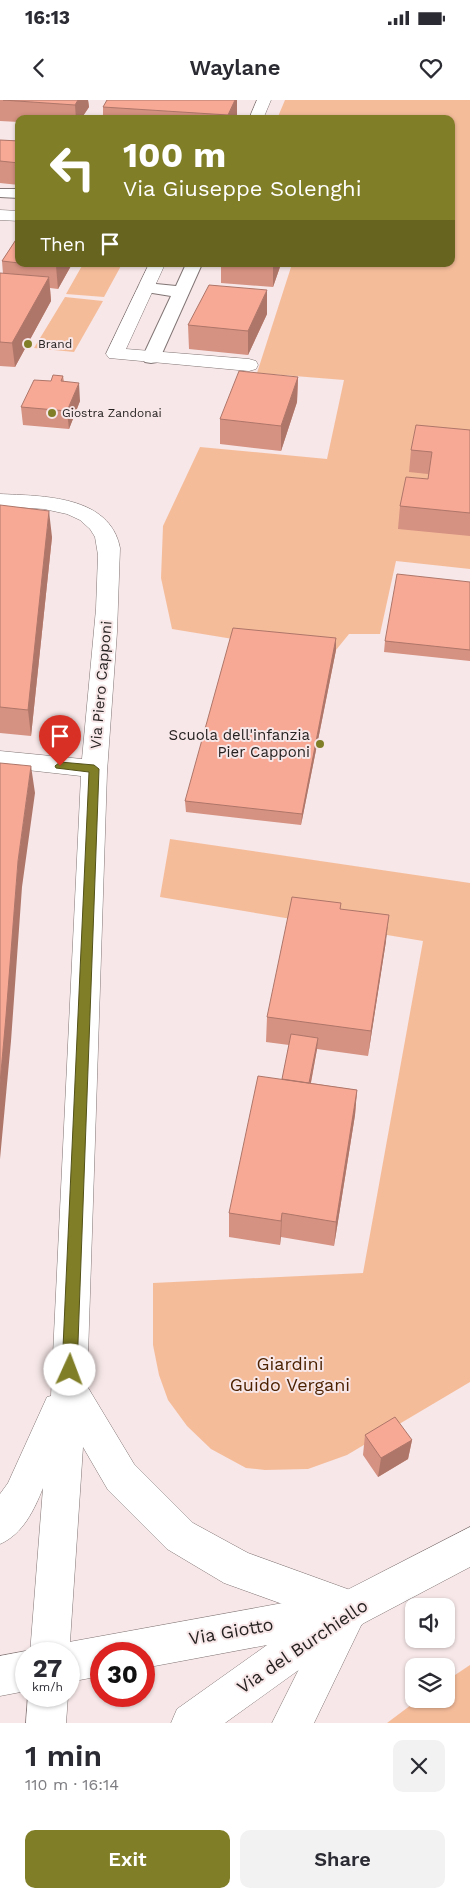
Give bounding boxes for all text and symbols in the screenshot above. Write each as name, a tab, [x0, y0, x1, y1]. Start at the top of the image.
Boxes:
text: 16:13	[25, 6, 70, 29]
icon: back	[25, 54, 53, 82]
icon: heart	[417, 54, 445, 82]
text: Waylane	[190, 55, 280, 80]
text: 100 m	[123, 134, 226, 176]
icon: left	[40, 135, 105, 200]
text: Via Giuseppe Solenghi	[123, 176, 362, 201]
icon: arrive	[96, 230, 124, 258]
text: Then	[40, 233, 86, 256]
place label: Brand	[38, 337, 72, 351]
marker: Brand	[22, 338, 34, 350]
place label: Giostra Zandonai	[62, 406, 162, 420]
marker: Giostra Zandonai	[46, 407, 58, 419]
street label: Via Piero Capponi	[86, 620, 116, 750]
pin	[39, 715, 81, 766]
icon: arrive	[46, 722, 74, 750]
place label: Scuola dell'infanzia Pier Capponi	[169, 726, 311, 761]
marker: Scuola dell'infanzia Pier Capponi	[314, 738, 326, 750]
position arrow	[43, 1343, 95, 1395]
park label: Giardini Guido Vergani	[230, 1353, 350, 1395]
street label: Via del Burchiello	[233, 1594, 371, 1698]
map controls	[405, 1598, 455, 1708]
button: sound	[405, 1598, 455, 1648]
street label: Via Giotto	[187, 1613, 275, 1649]
speed limit sign: 30	[90, 1642, 155, 1707]
text: 27	[33, 1654, 62, 1683]
button: layers	[405, 1658, 455, 1708]
text: km/h	[32, 1680, 63, 1694]
text: 1 min	[25, 1738, 102, 1773]
button: close	[393, 1740, 445, 1792]
text: 110 m · 16:14	[25, 1775, 119, 1794]
button: Exit	[25, 1830, 230, 1888]
button: Share	[240, 1830, 445, 1888]

